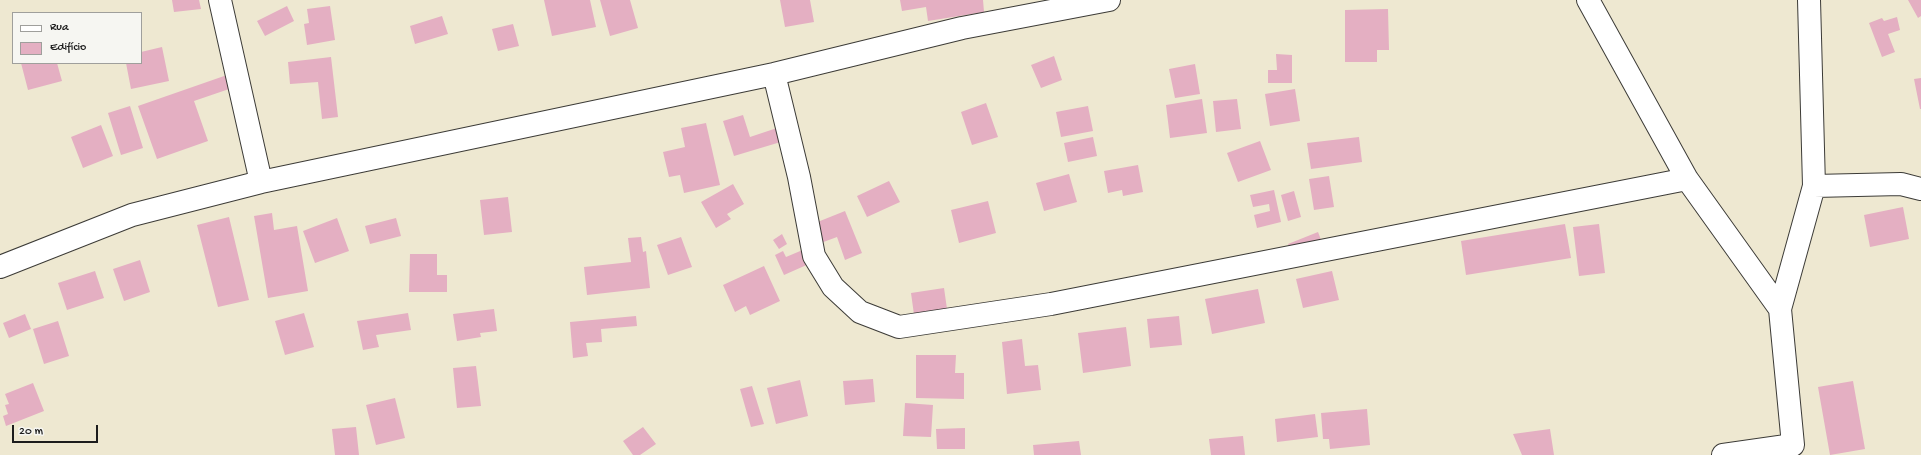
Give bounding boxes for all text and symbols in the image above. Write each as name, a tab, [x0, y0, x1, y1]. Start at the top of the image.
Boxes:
legend	[12, 12, 142, 64]
text: Rua	[50, 21, 69, 35]
text: Edifício	[50, 41, 86, 55]
scale bar	[14, 417, 100, 443]
text: 20 m	[19, 425, 43, 439]

